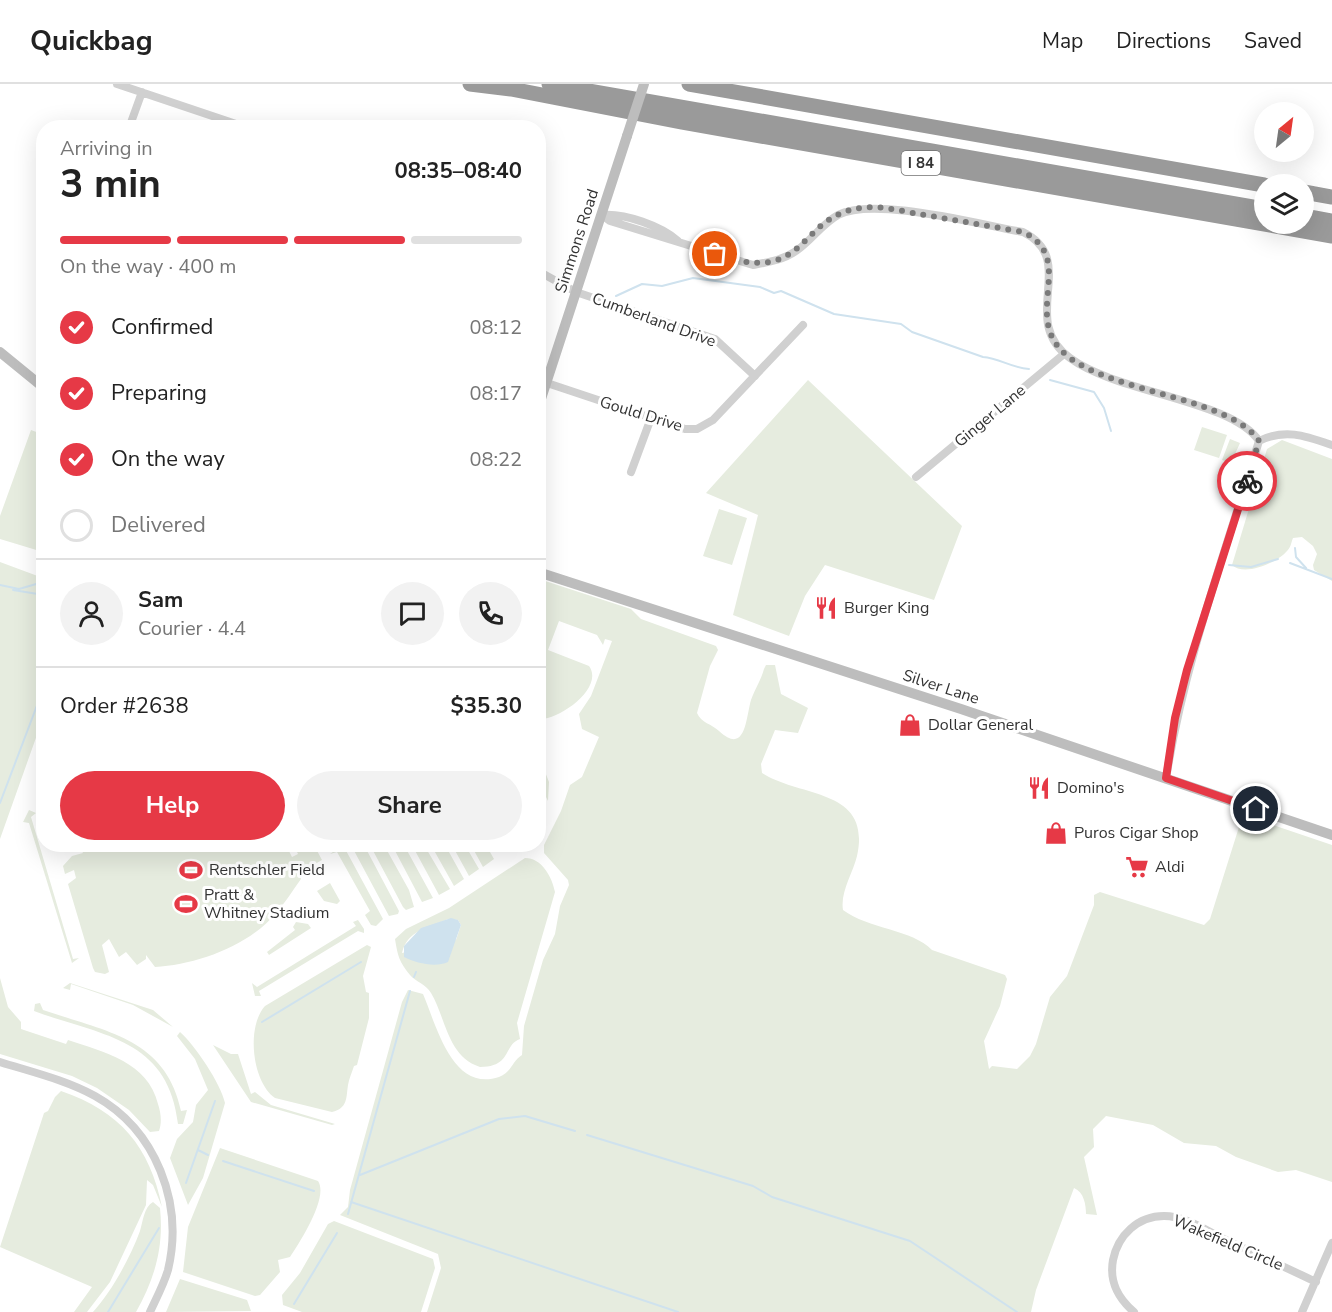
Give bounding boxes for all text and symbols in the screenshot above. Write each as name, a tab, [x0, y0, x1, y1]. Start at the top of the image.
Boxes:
text: Quickbag	[30, 22, 153, 60]
text: Map	[1042, 27, 1083, 55]
text: Directions	[1116, 27, 1211, 55]
text: Saved	[1244, 27, 1302, 55]
north arrow	[1254, 102, 1314, 162]
map controls	[1254, 102, 1314, 234]
text: Arriving in	[60, 135, 153, 162]
road number: I 84	[902, 151, 940, 175]
text: 08:35–08:40	[394, 156, 522, 186]
text: 3 min	[60, 158, 161, 211]
button: layers	[1254, 174, 1314, 234]
street label: Simmons Road	[550, 186, 604, 296]
pin	[689, 228, 740, 279]
icon: bag	[698, 237, 731, 270]
text: On the way · 400 m	[60, 253, 236, 280]
street label: Cumberland Drive	[589, 287, 719, 353]
icon: check	[60, 311, 93, 344]
text: Confirmed	[111, 312, 213, 342]
text: 08:12	[469, 314, 522, 341]
icon: check	[60, 377, 93, 410]
text: Preparing	[111, 378, 207, 408]
text: 08:17	[469, 380, 522, 407]
street label: Ginger Lane	[950, 380, 1030, 452]
street label: Gould Drive	[597, 391, 685, 437]
icon: check	[60, 443, 93, 476]
text: On the way	[111, 444, 225, 474]
text: 08:22	[469, 446, 522, 473]
courier	[1217, 451, 1277, 511]
icon: bike	[1231, 465, 1264, 498]
text: Delivered	[111, 510, 206, 540]
button: person	[60, 582, 123, 645]
button: chat	[381, 582, 444, 645]
button: phone	[459, 582, 522, 645]
text: Sam	[138, 585, 183, 615]
restaurant icon: Burger King	[813, 595, 839, 621]
place label: Burger King	[844, 597, 929, 619]
text: Courier · 4.4	[138, 615, 246, 642]
street label: Silver Lane	[900, 664, 982, 710]
text: Order #2638	[60, 691, 189, 721]
text: $35.30	[451, 691, 522, 721]
shop icon: Dollar General	[897, 712, 923, 738]
place label: Dollar General	[928, 714, 1033, 736]
button: Help	[60, 771, 285, 840]
button: Share	[297, 771, 522, 840]
restaurant icon: Domino's	[1026, 775, 1052, 801]
place label: Domino's	[1057, 777, 1124, 799]
pin	[1230, 783, 1281, 834]
icon: home	[1239, 792, 1272, 825]
shop icon: Puros Cigar Shop	[1043, 820, 1069, 846]
place label: Puros Cigar Shop	[1074, 822, 1199, 844]
supermarket icon: Aldi	[1124, 854, 1150, 880]
place label: Aldi	[1155, 856, 1184, 878]
sports icon: Rentschler Field	[178, 857, 204, 883]
place label: Rentschler Field	[209, 859, 325, 881]
place label: Pratt & Whitney Stadium	[204, 884, 329, 924]
sports icon: Pratt & Whitney Stadium	[173, 891, 199, 917]
street label: Wakefield Circle	[1170, 1210, 1286, 1276]

